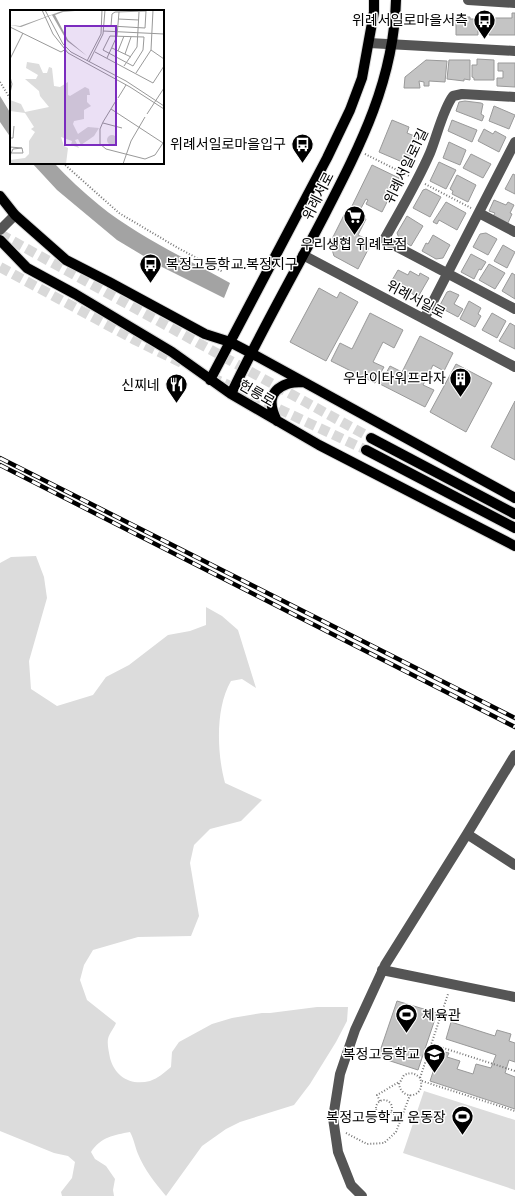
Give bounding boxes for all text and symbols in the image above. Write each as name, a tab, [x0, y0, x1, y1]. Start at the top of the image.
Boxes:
bus stop icon: 위례서일로마을서측	[471, 7, 497, 40]
inset map	[10, 10, 164, 164]
place label: 위례서일로마을서측	[352, 10, 468, 30]
street label: 위례서일로1길	[379, 125, 433, 207]
bus stop icon: 위례서일로마을입구	[289, 131, 315, 164]
place label: 위례서일로마을입구	[170, 134, 286, 154]
street label: 위례서로	[297, 168, 339, 223]
supermarket icon: 우리생협 위례본점	[341, 203, 367, 236]
place label: 우리생협 위례본점	[301, 234, 407, 254]
bus stop icon: 복정고등학교.복정지구	[138, 251, 164, 284]
place label: 복정고등학교.복정지구	[166, 254, 298, 274]
street label: 위례서일로	[383, 275, 449, 323]
building icon: 우남이타워프라자	[448, 365, 474, 398]
place label: 우남이타워프라자	[343, 368, 446, 388]
restaurant icon: 신찌네	[163, 372, 189, 405]
place label: 신찌네	[121, 375, 160, 395]
street label: 헌릉로	[235, 375, 279, 411]
sports icon: 체육관	[394, 1002, 420, 1035]
place label: 체육관	[422, 1005, 461, 1025]
school or university icon: 복정고등학교	[422, 1041, 448, 1074]
place label: 복정고등학교	[343, 1044, 420, 1064]
sports icon: 복정고등학교 운동장	[449, 1104, 475, 1137]
place label: 복정고등학교 운동장	[326, 1107, 446, 1127]

